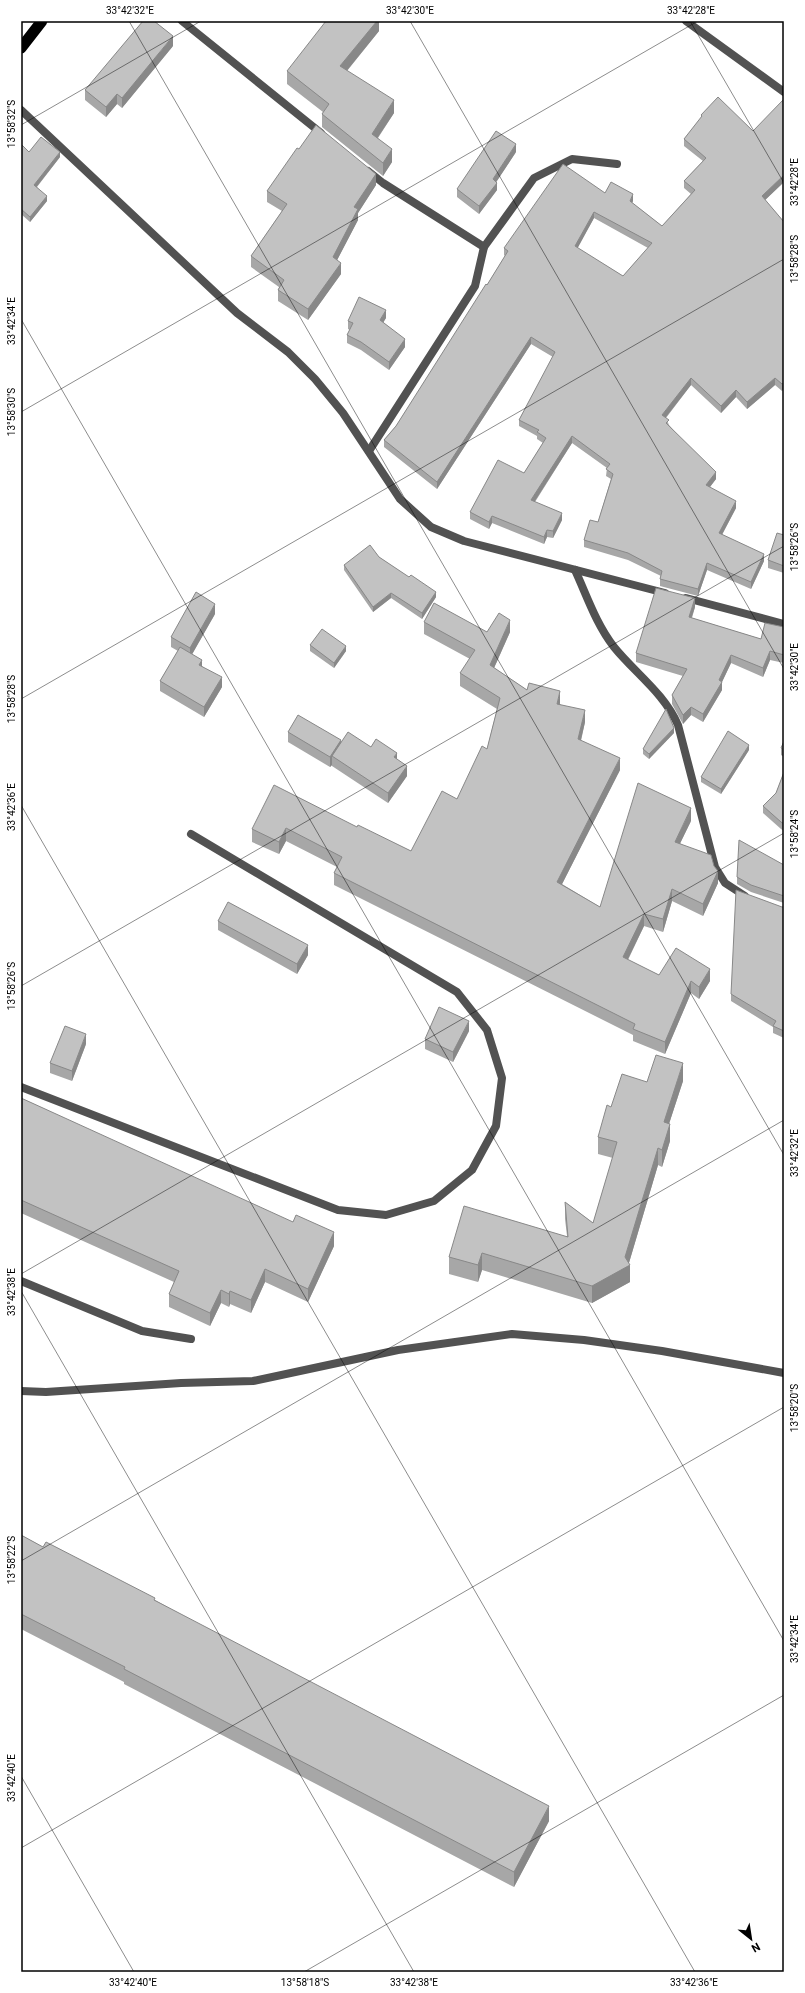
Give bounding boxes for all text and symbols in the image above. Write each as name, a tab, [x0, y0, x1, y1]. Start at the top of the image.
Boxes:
text: 33°42'32"E	[106, 5, 154, 16]
text: 33°42'30"E	[386, 5, 434, 16]
text: 33°42'28"E	[667, 5, 715, 16]
text: 13°58'32"S	[6, 100, 17, 148]
text: 33°42'28"E	[789, 158, 800, 206]
text: 13°58'28"S	[789, 235, 800, 283]
text: 33°42'34"E	[6, 297, 17, 345]
text: 13°58'30"S	[6, 388, 17, 436]
text: 13°58'26"S	[789, 523, 800, 571]
text: 33°42'30"E	[789, 643, 800, 691]
text: 13°58'28"S	[6, 675, 17, 723]
text: 33°42'36"E	[6, 783, 17, 831]
text: 13°58'24"S	[789, 810, 800, 858]
text: 13°58'26"S	[6, 962, 17, 1010]
text: 33°42'32"E	[789, 1129, 800, 1177]
text: 33°42'38"E	[6, 1268, 17, 1316]
text: 13°58'20"S	[789, 1384, 800, 1432]
text: 13°58'22"S	[6, 1536, 17, 1584]
text: 33°42'34"E	[789, 1615, 800, 1663]
text: 33°42'40"E	[6, 1754, 17, 1802]
north arrow	[731, 1919, 771, 1959]
text: N	[749, 1940, 762, 1955]
text: 33°42'40"E	[109, 1977, 157, 1988]
text: 13°58'18"S	[281, 1977, 329, 1988]
text: 33°42'38"E	[390, 1977, 438, 1988]
text: 33°42'36"E	[670, 1977, 718, 1988]

